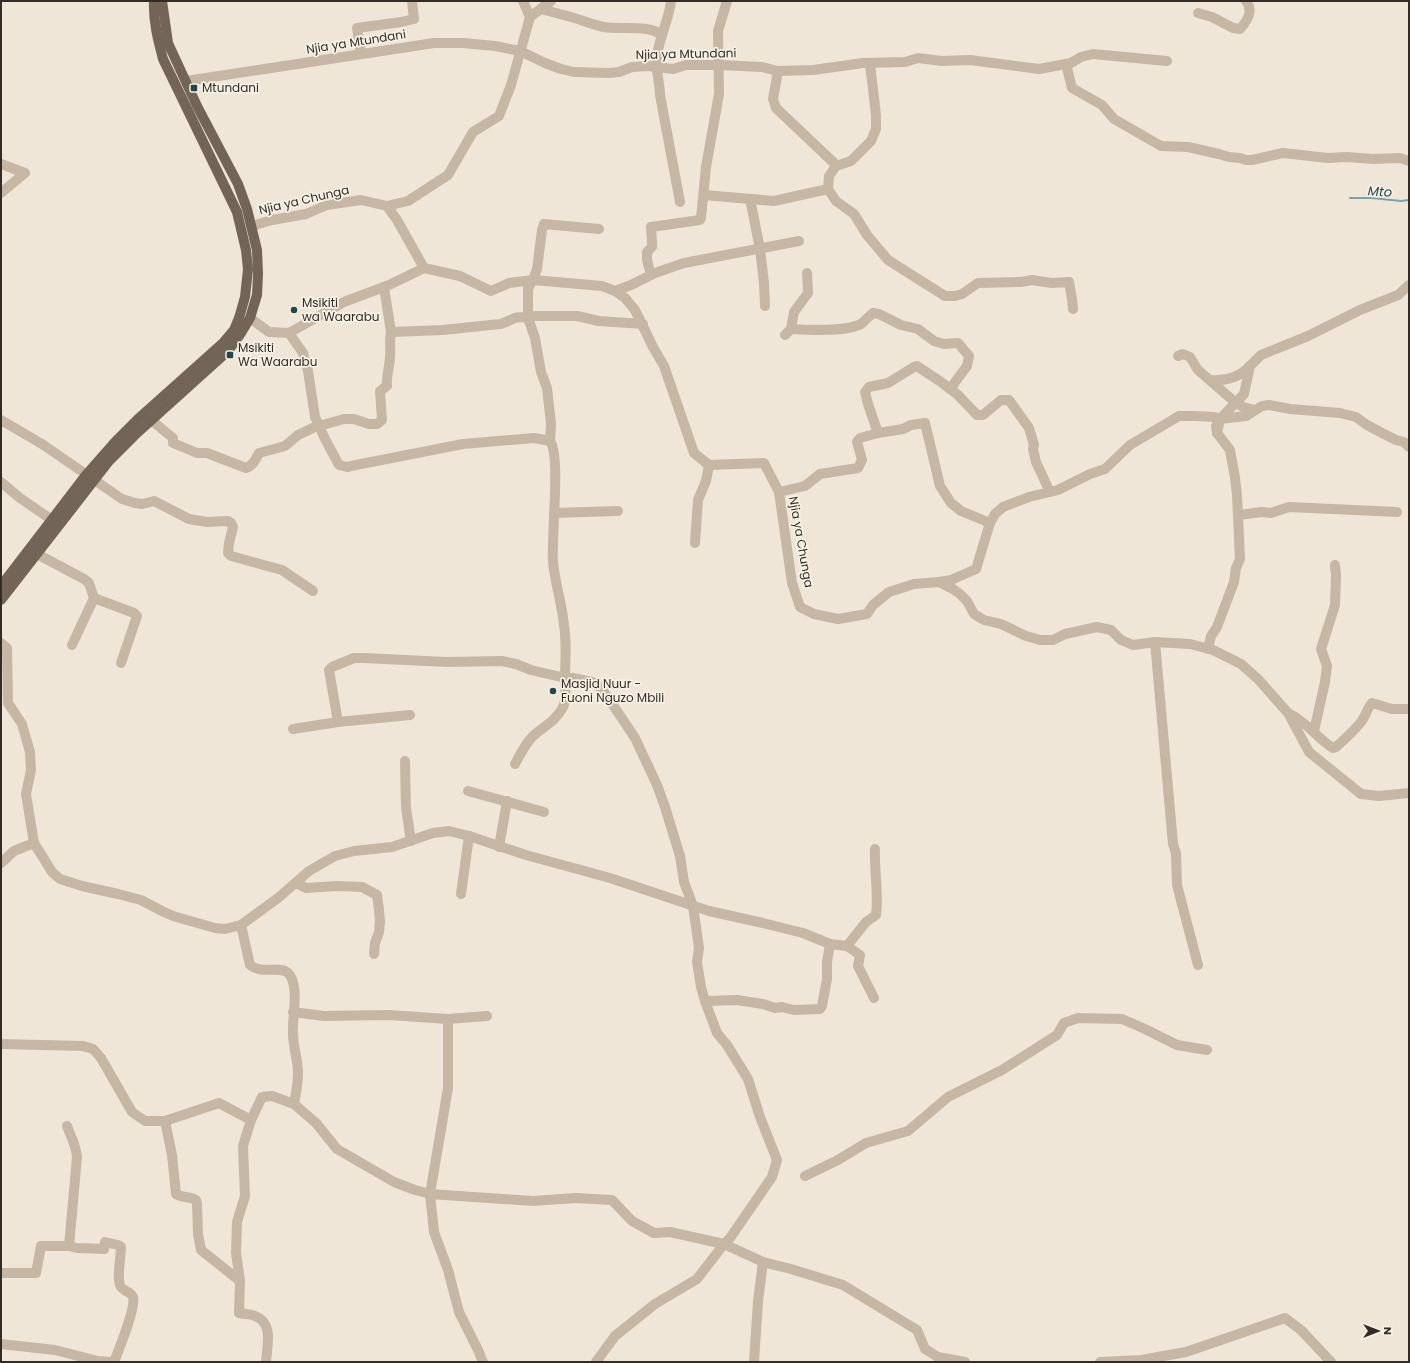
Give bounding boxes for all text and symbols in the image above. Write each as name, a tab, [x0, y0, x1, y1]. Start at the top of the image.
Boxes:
street label: Njia ya Mtundani	[305, 25, 407, 58]
street label: Njia ya Mtundani	[636, 44, 737, 63]
place label: Mtundani	[202, 79, 259, 96]
marker: Mtundani	[189, 83, 199, 93]
street label: Njia ya Chunga	[257, 181, 351, 218]
water label: Mto	[1367, 181, 1393, 202]
place label: Msikiti wa Waarabu	[302, 294, 379, 325]
marker: Msikiti wa Waarabu	[289, 305, 299, 315]
place label: Msikiti Wa Waarabu	[238, 339, 317, 370]
marker: Msikiti Wa Waarabu	[225, 350, 235, 360]
street label: Njia ya Chunga	[785, 495, 818, 589]
place label: Masjid Nuur - Fuoni Nguzo Mbili	[561, 675, 664, 706]
marker: Masjid Nuur - Fuoni Nguzo Mbili	[548, 686, 558, 696]
north arrow	[1358, 1311, 1398, 1351]
text: N	[1380, 1327, 1396, 1335]

